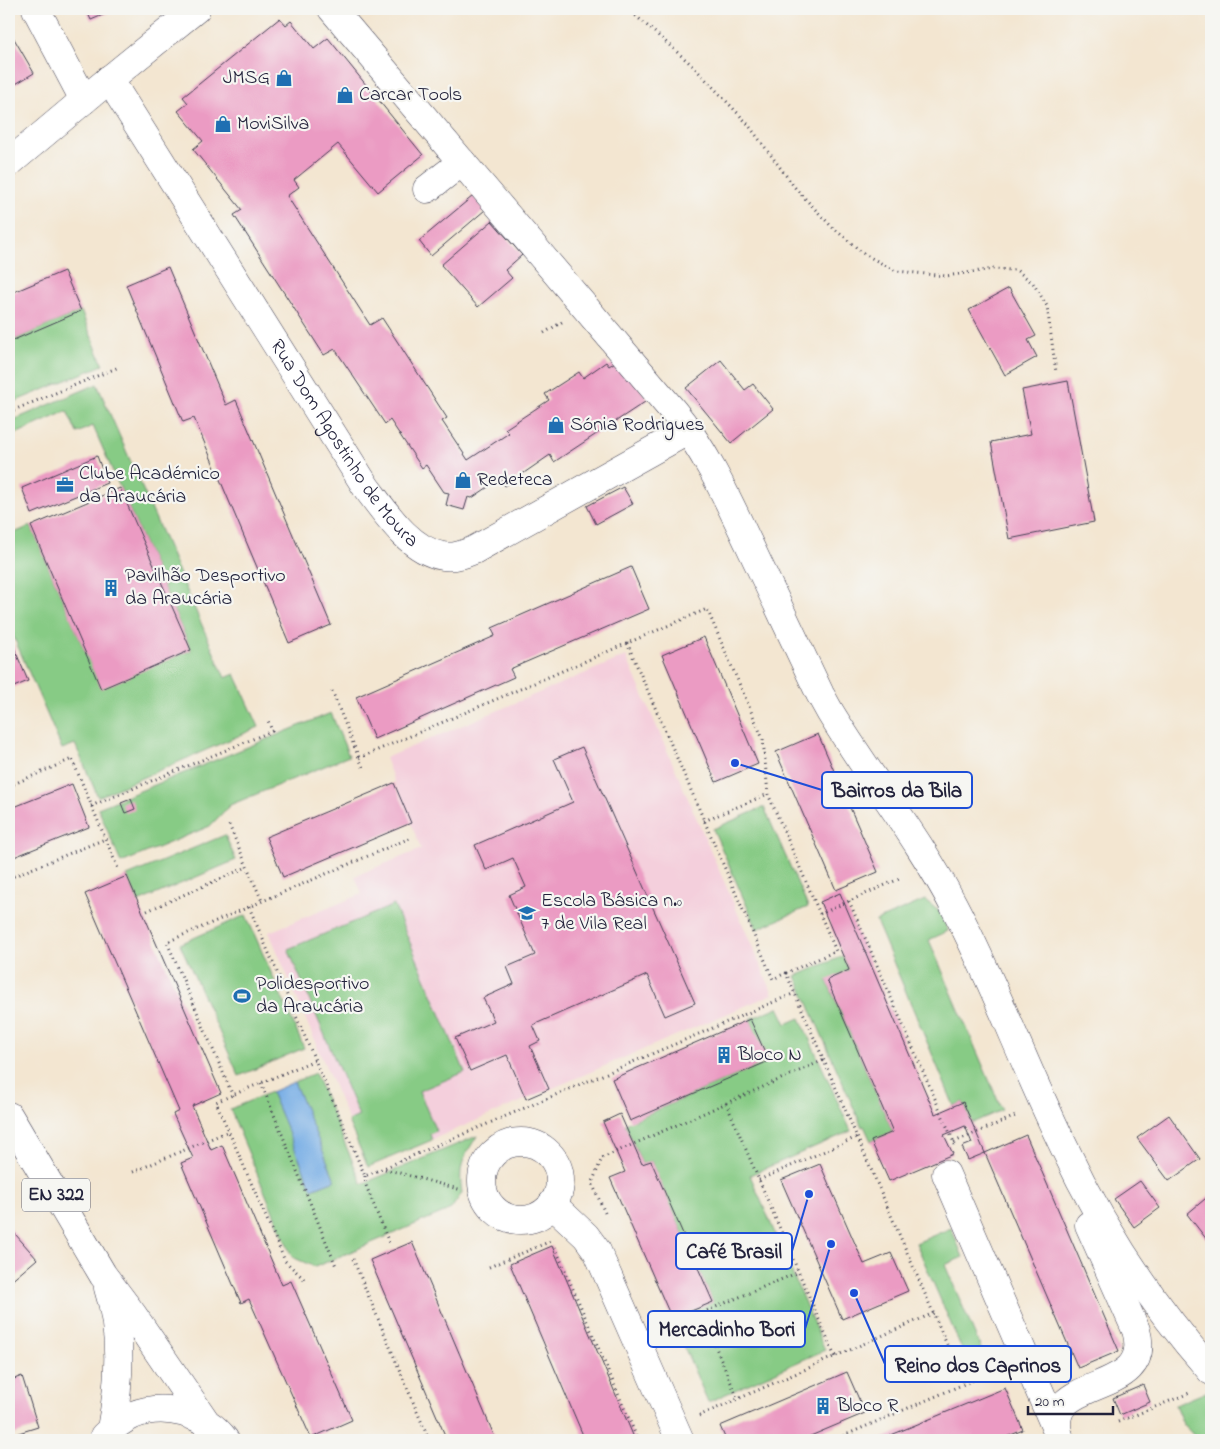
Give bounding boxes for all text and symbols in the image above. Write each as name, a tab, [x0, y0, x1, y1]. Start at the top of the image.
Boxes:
place label: JMSG	[223, 64, 270, 93]
shop icon: JMSG	[274, 68, 294, 88]
place label: Carcar Tools	[359, 81, 462, 110]
shop icon: Carcar Tools	[335, 85, 355, 105]
place label: MoviSilva	[237, 110, 309, 139]
shop icon: MoviSilva	[213, 114, 233, 134]
street label: Rua Dom Agostinho de Moura	[262, 334, 425, 555]
place label: Sónia Rodrigues	[570, 411, 705, 441]
shop icon: Sónia Rodrigues	[546, 415, 566, 435]
place label: Clube Académico da Araucária	[79, 460, 220, 512]
place label: Redeteca	[477, 466, 553, 495]
shop icon: Redeteca	[453, 470, 473, 490]
office icon: Clube Académico da Araucária	[55, 475, 75, 495]
place label: Pavilhão Desportivo da Araucária	[125, 562, 286, 614]
building icon: Pavilhão Desportivo da Araucária	[101, 578, 121, 598]
callout: Bairros da Bila	[822, 772, 972, 808]
text: Bairros da Bila	[831, 777, 962, 807]
place label: Escola Básica n.º 7 de Vila Real	[541, 887, 682, 939]
school or university icon: Escola Básica n.º 7 de Vila Real	[517, 903, 537, 923]
place label: Polidesportivo da Araucária	[256, 970, 369, 1022]
sports icon: Polidesportivo da Araucária	[232, 986, 252, 1006]
place label: Bloco N	[737, 1041, 802, 1070]
building icon: Bloco N	[714, 1045, 734, 1065]
road number: EN 322	[22, 1178, 90, 1212]
callout: Café Brasil	[676, 1233, 792, 1269]
text: Café Brasil	[686, 1238, 782, 1268]
callout: Mercadinho Bori	[648, 1311, 805, 1347]
text: Mercadinho Bori	[659, 1316, 796, 1346]
callout: Reino dos Caprinos	[885, 1346, 1071, 1382]
text: Reino dos Caprinos	[895, 1352, 1062, 1382]
scale bar	[1028, 1384, 1112, 1416]
text: 20 m	[1035, 1391, 1065, 1413]
place label: Bloco R	[836, 1392, 899, 1421]
building icon: Bloco R	[813, 1396, 833, 1416]

